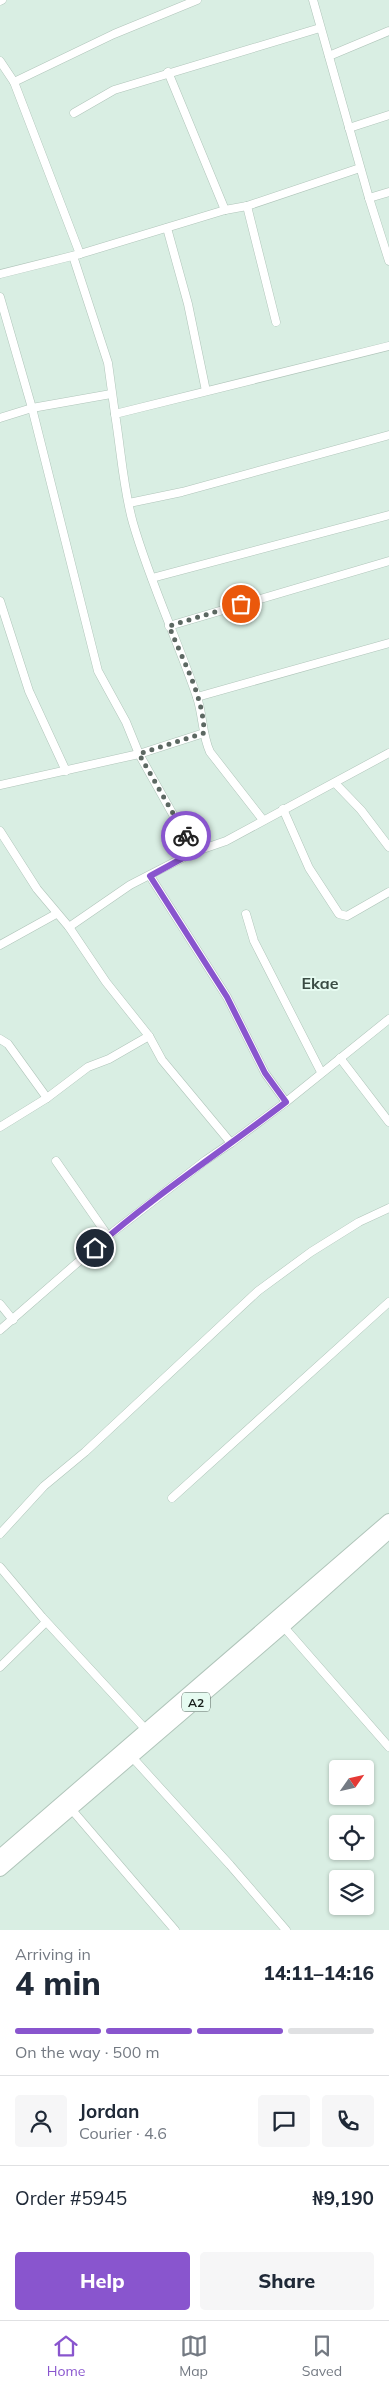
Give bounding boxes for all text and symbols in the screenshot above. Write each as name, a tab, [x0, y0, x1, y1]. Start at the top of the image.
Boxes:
pin	[220, 583, 262, 625]
icon: bag	[227, 590, 255, 618]
courier	[161, 811, 211, 861]
icon: bike	[172, 822, 200, 850]
district label: Ekae	[302, 973, 339, 993]
pin	[74, 1227, 116, 1269]
icon: home	[81, 1234, 109, 1262]
road number: A2	[182, 1692, 210, 1711]
north arrow	[329, 1760, 374, 1805]
map controls	[329, 1760, 374, 1915]
button: locate	[329, 1815, 374, 1860]
button: layers	[329, 1870, 374, 1915]
text: Arriving in	[15, 1944, 91, 1964]
text: 14:11–14:16	[263, 1961, 374, 1985]
text: 4 min	[15, 1963, 101, 2003]
text: On the way · 500 m	[15, 2042, 160, 2062]
button: person	[15, 2095, 67, 2147]
button: chat	[258, 2095, 310, 2147]
button: phone	[322, 2095, 374, 2147]
text: Jordan	[79, 2099, 139, 2123]
text: Courier · 4.6	[79, 2123, 167, 2143]
text: Order #5945	[15, 2186, 127, 2210]
text: ₦9,190	[312, 2186, 374, 2210]
button: Help	[15, 2252, 190, 2310]
button: Share	[200, 2252, 374, 2310]
tab: Home	[47, 2332, 85, 2380]
tab: Map	[179, 2332, 208, 2380]
tab: Saved	[302, 2332, 342, 2380]

